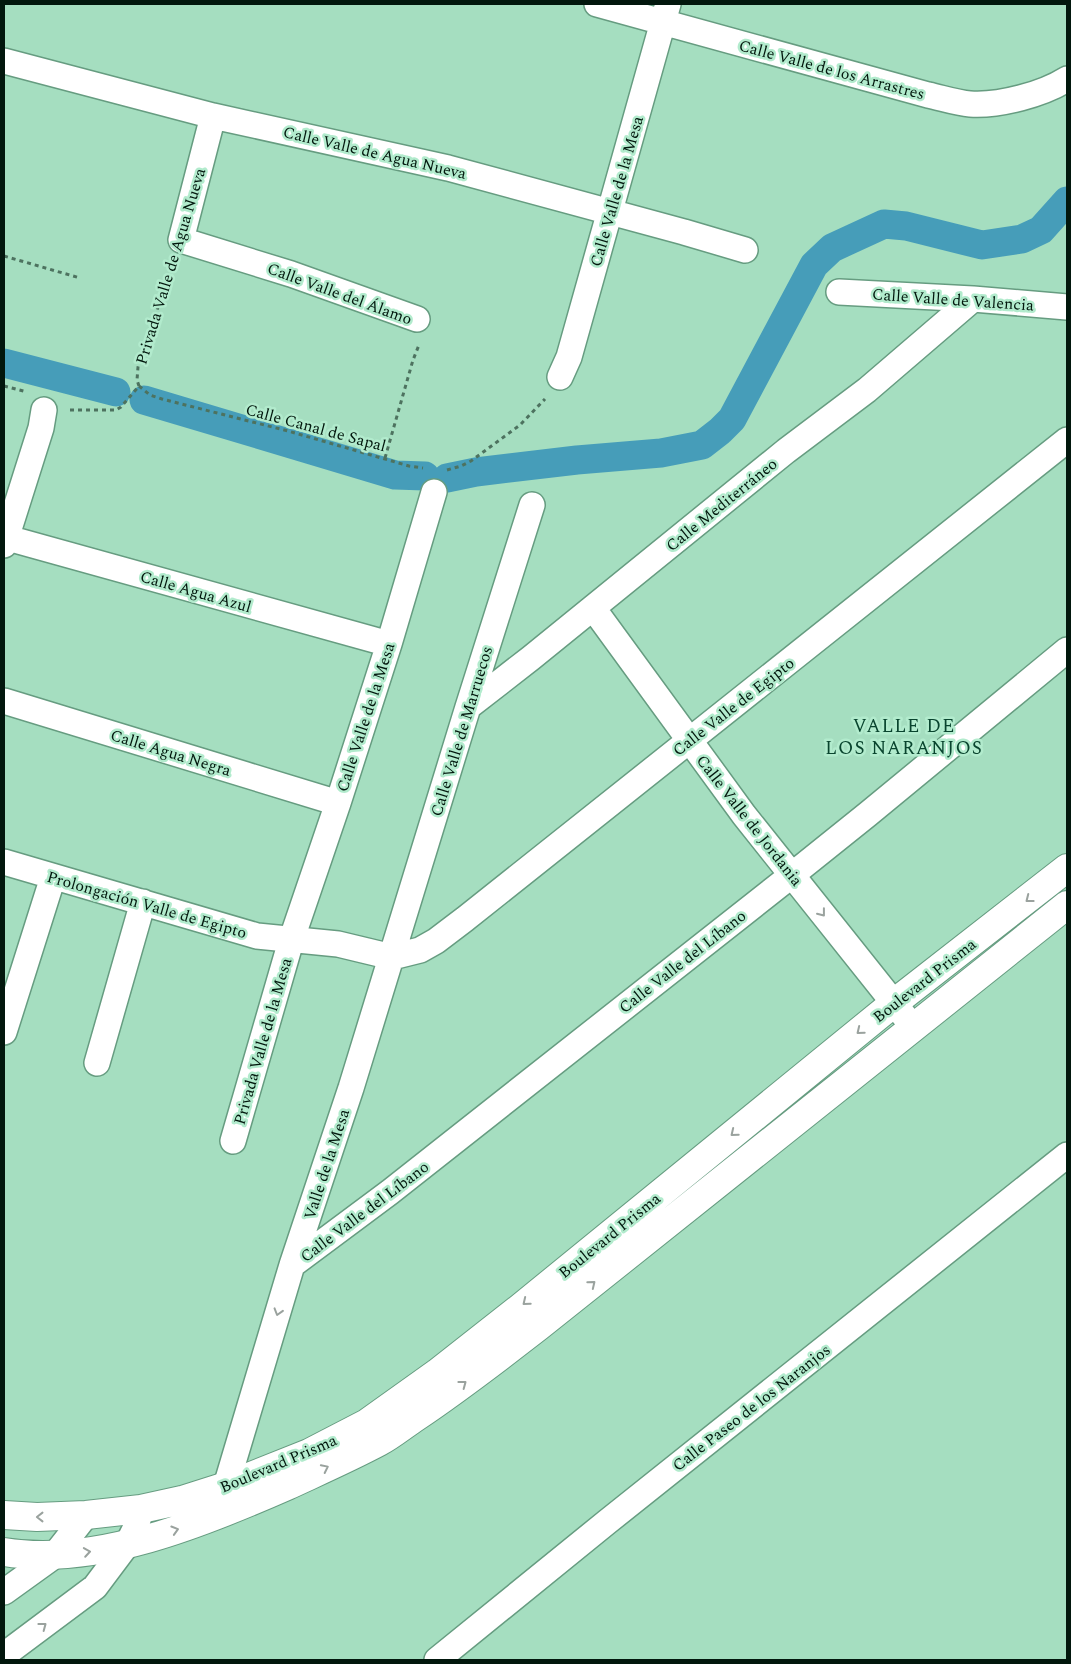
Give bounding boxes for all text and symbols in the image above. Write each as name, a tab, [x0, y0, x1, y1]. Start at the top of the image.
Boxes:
street label: Calle Valle de los Arrastres	[736, 34, 927, 106]
street label: Calle Valle de la Mesa	[584, 113, 650, 269]
street label: Calle Valle de Agua Nueva	[281, 120, 469, 186]
street label: Privada Valle de Agua Nueva	[130, 165, 212, 368]
street label: Calle Valle del Álamo	[264, 257, 415, 331]
street label: Calle Valle de Valencia	[871, 282, 1035, 318]
street label: Calle Canal de Sapal	[243, 398, 389, 458]
street label: Calle Mediterráneo	[661, 452, 783, 557]
street label: Calle Agua Azul	[137, 565, 254, 619]
street label: Calle Valle de la Mesa	[331, 639, 401, 795]
street label: Calle Valle de Marruecos	[425, 643, 499, 819]
street label: Calle Valle de Egipto	[668, 652, 800, 762]
district label: VALLE DE LOS NARANJOS	[825, 712, 983, 763]
street label: Calle Agua Negra	[107, 723, 234, 783]
street label: Calle Valle de Jordania	[690, 750, 808, 892]
street label: Prolongación Valle de Egipto	[44, 865, 249, 945]
one-way arrow	[1026, 893, 1035, 901]
street label: Calle Valle del Líbano	[614, 904, 751, 1019]
one-way arrow	[817, 907, 825, 916]
street label: Boulevard Prisma	[868, 933, 982, 1029]
street label: Privada Valle de la Mesa	[228, 955, 298, 1128]
one-way arrow	[856, 1025, 865, 1034]
street label: Valle de la Mesa	[298, 1106, 356, 1223]
one-way arrow	[730, 1128, 739, 1137]
street label: Calle Valle del Líbano	[295, 1155, 434, 1268]
street label: Boulevard Prisma	[553, 1187, 666, 1285]
one-way arrow	[586, 1281, 595, 1289]
one-way arrow	[523, 1297, 532, 1306]
one-way arrow	[274, 1307, 284, 1316]
street label: Calle Paseo de los Naranjos	[667, 1338, 836, 1477]
one-way arrow	[458, 1380, 467, 1389]
street label: Boulevard Prisma	[216, 1428, 341, 1499]
one-way arrow	[320, 1464, 329, 1474]
one-way arrow	[36, 1512, 44, 1522]
one-way arrow	[170, 1525, 179, 1535]
one-way arrow	[83, 1547, 91, 1557]
one-way arrow	[37, 1623, 46, 1631]

